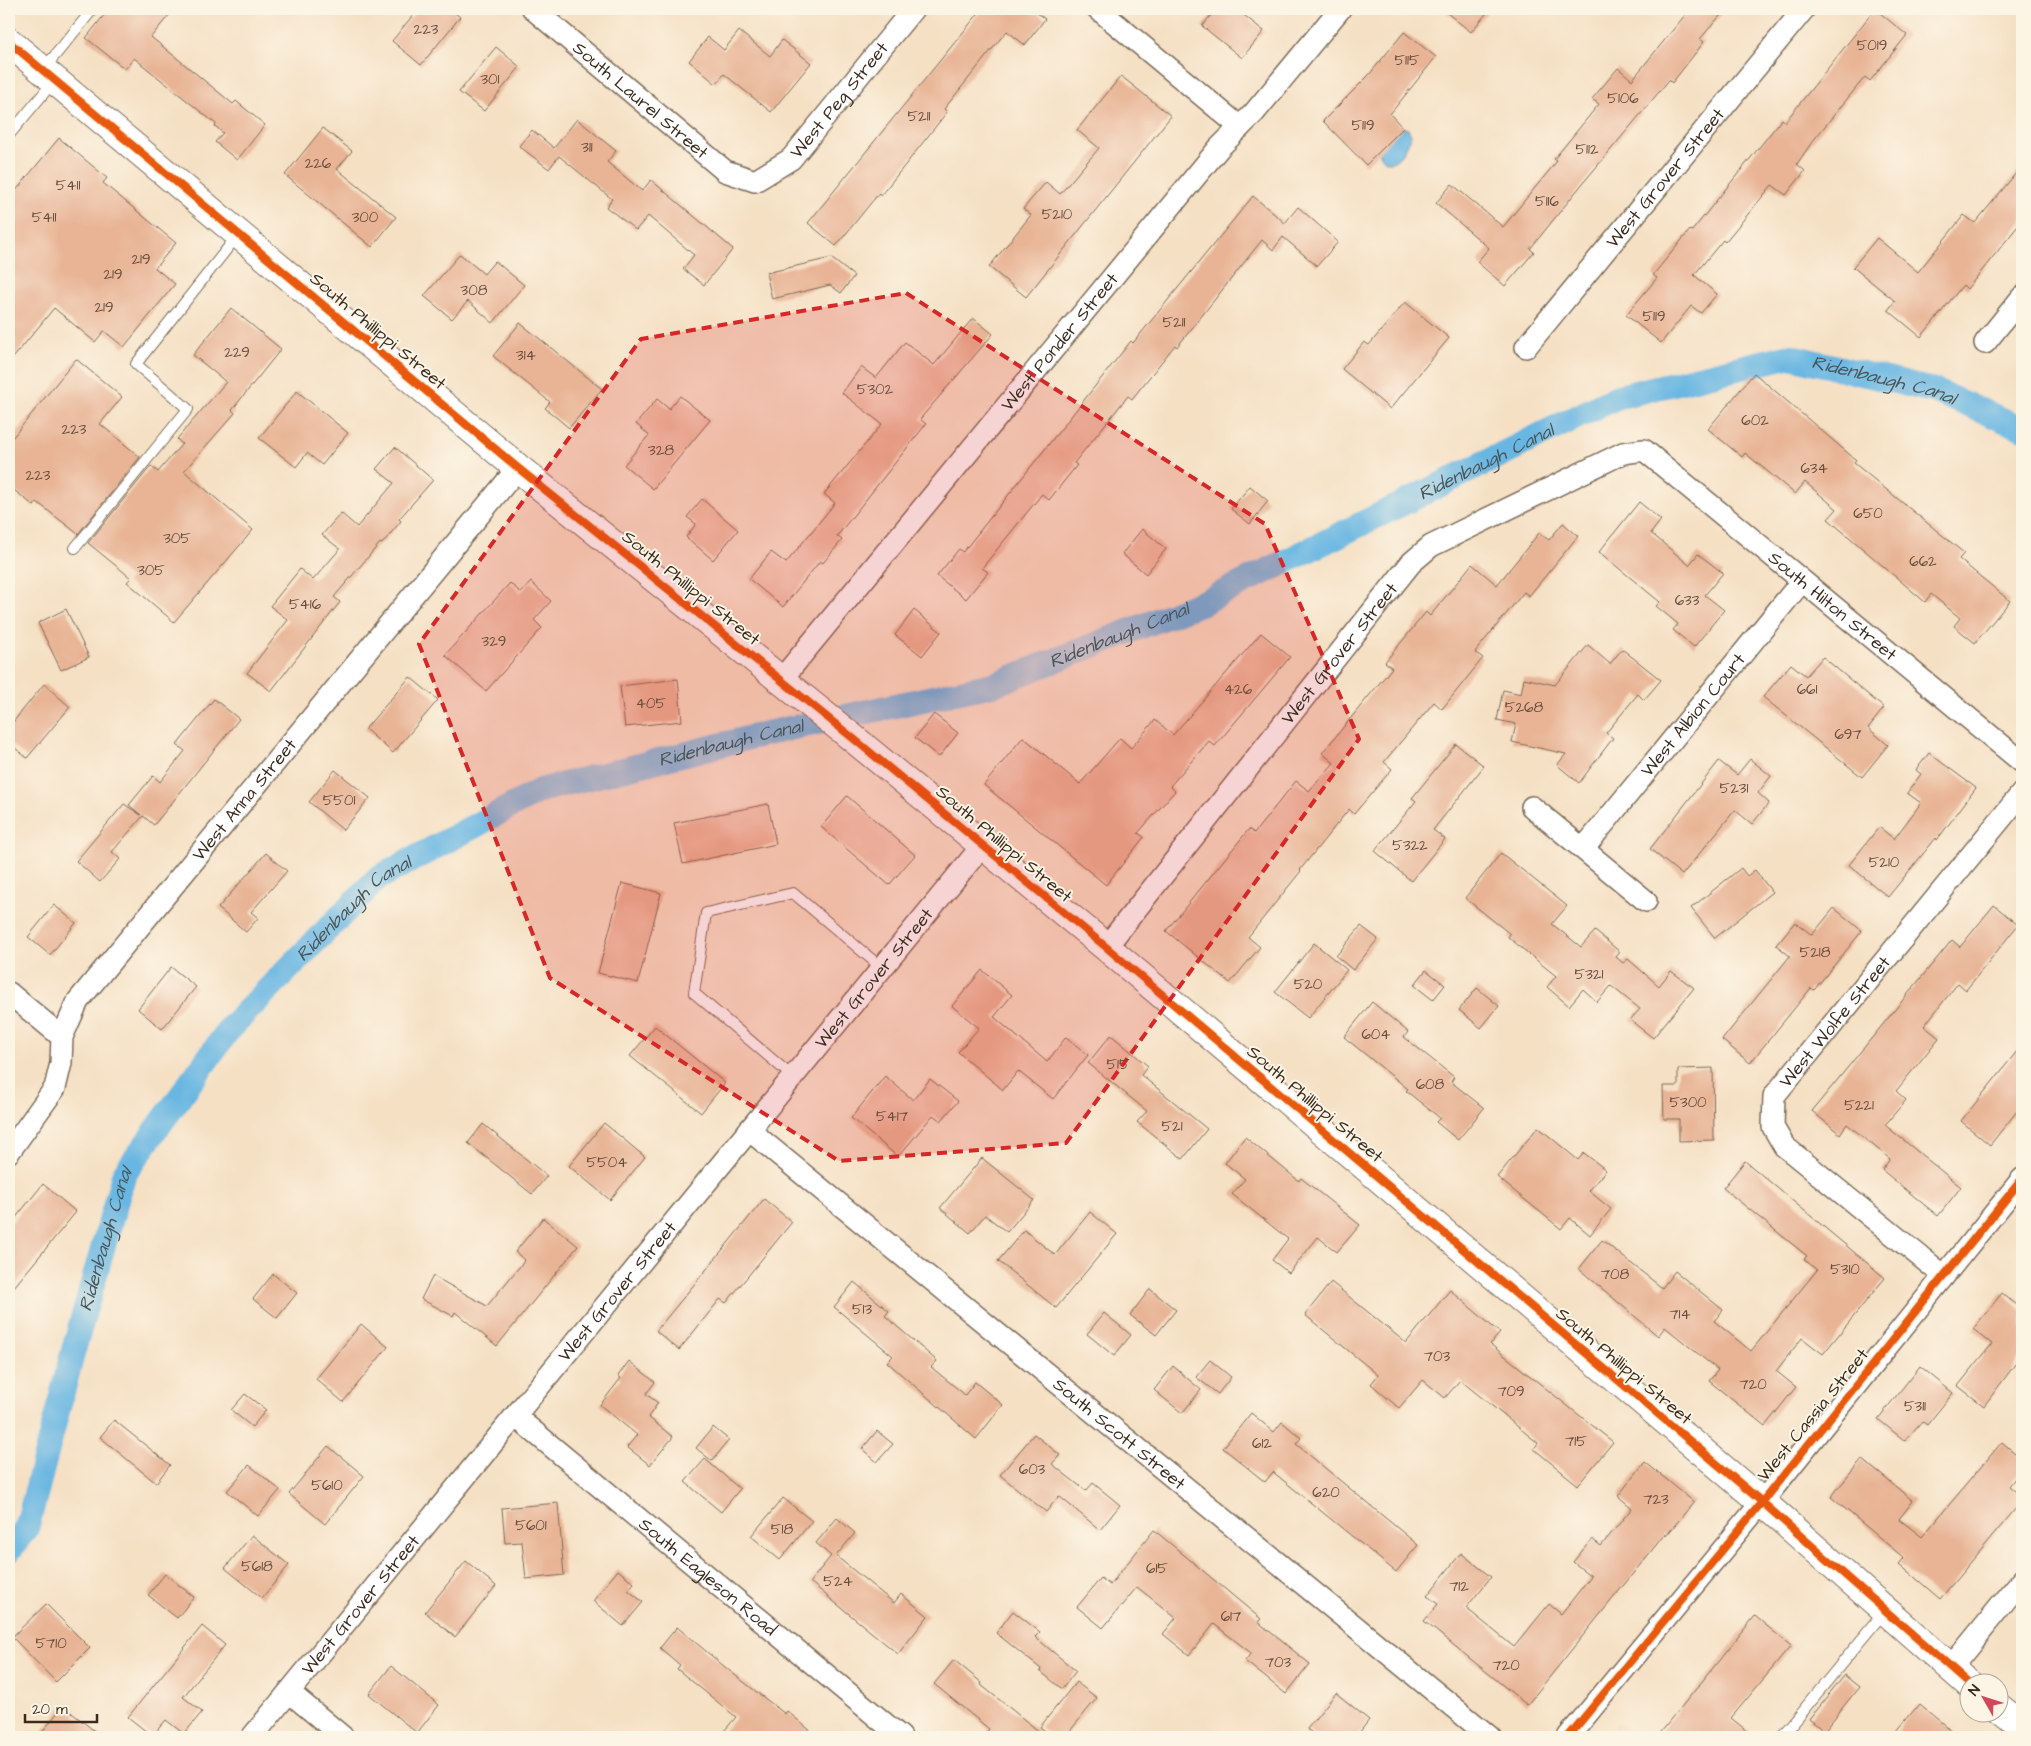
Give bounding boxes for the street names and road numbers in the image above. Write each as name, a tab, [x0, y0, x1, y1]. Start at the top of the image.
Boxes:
street label: South Laurel Street	[568, 35, 714, 165]
street label: West Peg Street	[784, 36, 894, 164]
street label: West Grover Street	[1600, 102, 1731, 253]
street label: South Phillippi Street	[304, 266, 452, 396]
street label: West Ponder Street	[995, 267, 1124, 416]
street label: South Phillippi Street	[617, 524, 766, 652]
street label: South Hilton Street	[1763, 545, 1903, 667]
street label: West Grover Street	[1275, 577, 1404, 729]
street label: West Albion Court	[1635, 647, 1751, 782]
street label: West Anna Street	[186, 733, 303, 866]
street label: South Phillippi Street	[930, 779, 1078, 909]
street label: West Grover Street	[809, 902, 939, 1054]
street label: West Wolfe Street	[1773, 950, 1897, 1093]
street label: South Phillippi Street	[1241, 1039, 1389, 1169]
street label: West Grover Street	[552, 1215, 682, 1367]
street label: South Phillippi Street	[1550, 1301, 1698, 1431]
street label: West Cassia Street	[1751, 1343, 1875, 1487]
street label: South Scott Street	[1048, 1372, 1192, 1496]
street label: South Eagleson Road	[634, 1512, 782, 1641]
street label: West Grover Street	[295, 1529, 426, 1680]

